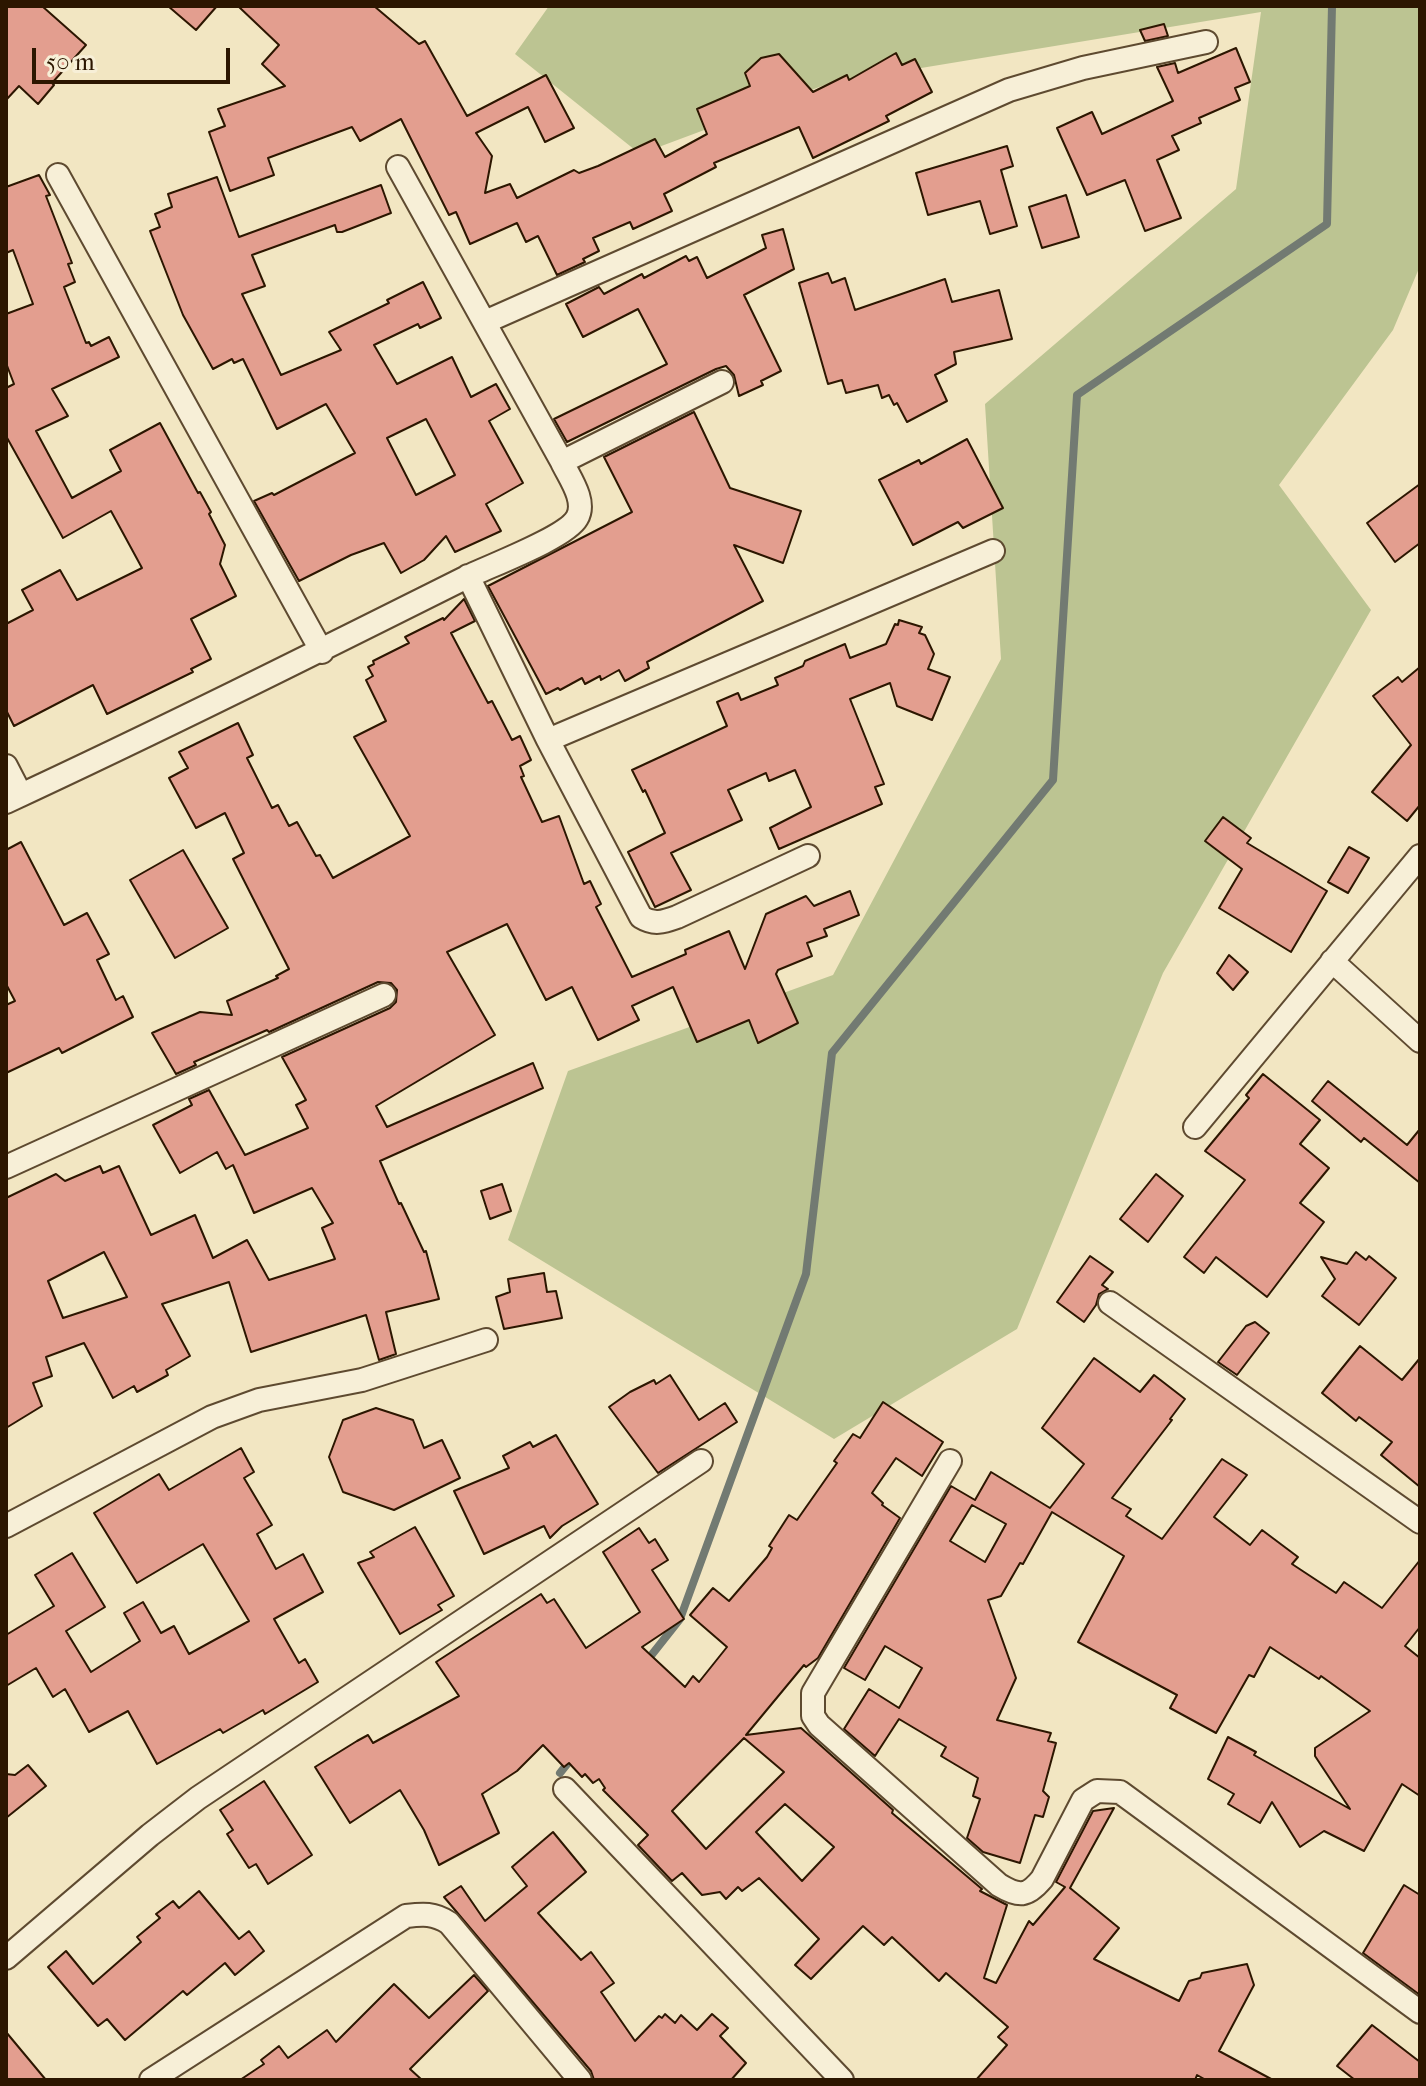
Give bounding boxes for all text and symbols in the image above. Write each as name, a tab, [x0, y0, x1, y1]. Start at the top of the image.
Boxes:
scale bar	[36, 32, 234, 82]
text: 50 m	[46, 48, 95, 76]

